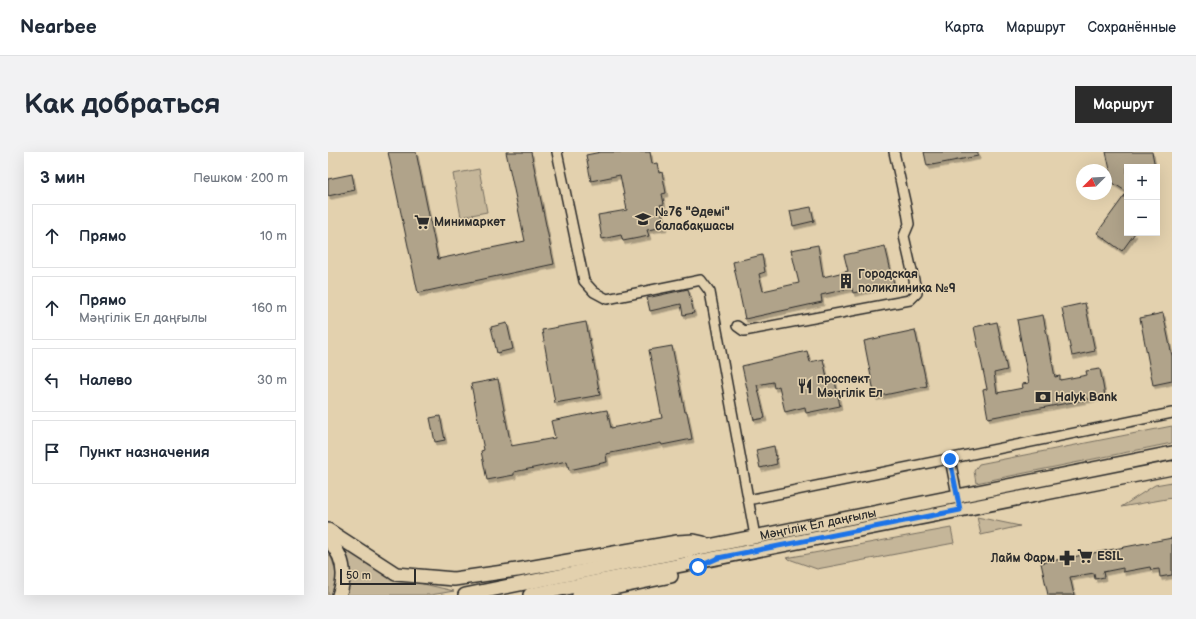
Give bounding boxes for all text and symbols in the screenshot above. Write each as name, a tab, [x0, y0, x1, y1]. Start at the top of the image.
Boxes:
text: Nearbee	[20, 16, 97, 39]
text: Карта	[945, 19, 984, 36]
text: Маршрут	[1006, 19, 1066, 36]
text: Сохранённые	[1088, 19, 1176, 36]
button: Маршрут	[1075, 86, 1172, 123]
text: Как добраться	[24, 88, 221, 121]
north arrow	[1076, 164, 1112, 200]
map controls	[1124, 164, 1160, 236]
button: +	[1124, 164, 1160, 200]
text: 3 мин	[40, 168, 85, 188]
text: Пешком · 200 m	[193, 170, 288, 186]
button: −	[1124, 200, 1160, 236]
place label: №76 "Әдемі" балабақшасы	[655, 205, 734, 234]
school or university icon: №76 "Әдемі" балабақшасы	[634, 210, 652, 228]
supermarket icon: Минимаркет	[413, 213, 431, 231]
place label: Минимаркет	[434, 215, 506, 230]
icon: ahead	[41, 225, 63, 247]
text: Прямо	[79, 227, 126, 246]
text: 10 m	[260, 228, 287, 244]
place label: Городская поликлиника №9	[858, 267, 956, 296]
building icon: Городская поликлиника №9	[837, 272, 855, 290]
text: Прямо	[79, 291, 126, 310]
icon: ahead	[41, 297, 63, 319]
text: 160 m	[252, 300, 287, 316]
text: Мәңгілік Ел даңғылы	[79, 310, 207, 326]
icon: left	[41, 369, 63, 391]
text: Налево	[79, 371, 132, 390]
text: 30 m	[257, 372, 287, 388]
place label: проспект Мәңгілік Ел	[817, 372, 883, 401]
restaurant icon: проспект Мәңгілік Ел	[796, 377, 814, 395]
bank icon: Halyk Bank	[1034, 388, 1052, 406]
place label: Halyk Bank	[1055, 390, 1118, 405]
icon: arrive	[41, 441, 63, 463]
text: Пункт назначения	[79, 443, 210, 462]
route end	[941, 450, 959, 468]
street label: Мәңгілік Ел даңғылы	[758, 506, 878, 544]
supermarket icon: ESIL	[1076, 547, 1094, 565]
pharmacy icon: Лайм Фарм	[1058, 549, 1076, 567]
place label: ESIL	[1097, 549, 1123, 564]
place label: Лайм Фарм	[990, 551, 1055, 566]
route start	[689, 558, 707, 576]
scale bar	[340, 567, 416, 586]
text: 50 m	[346, 569, 371, 582]

